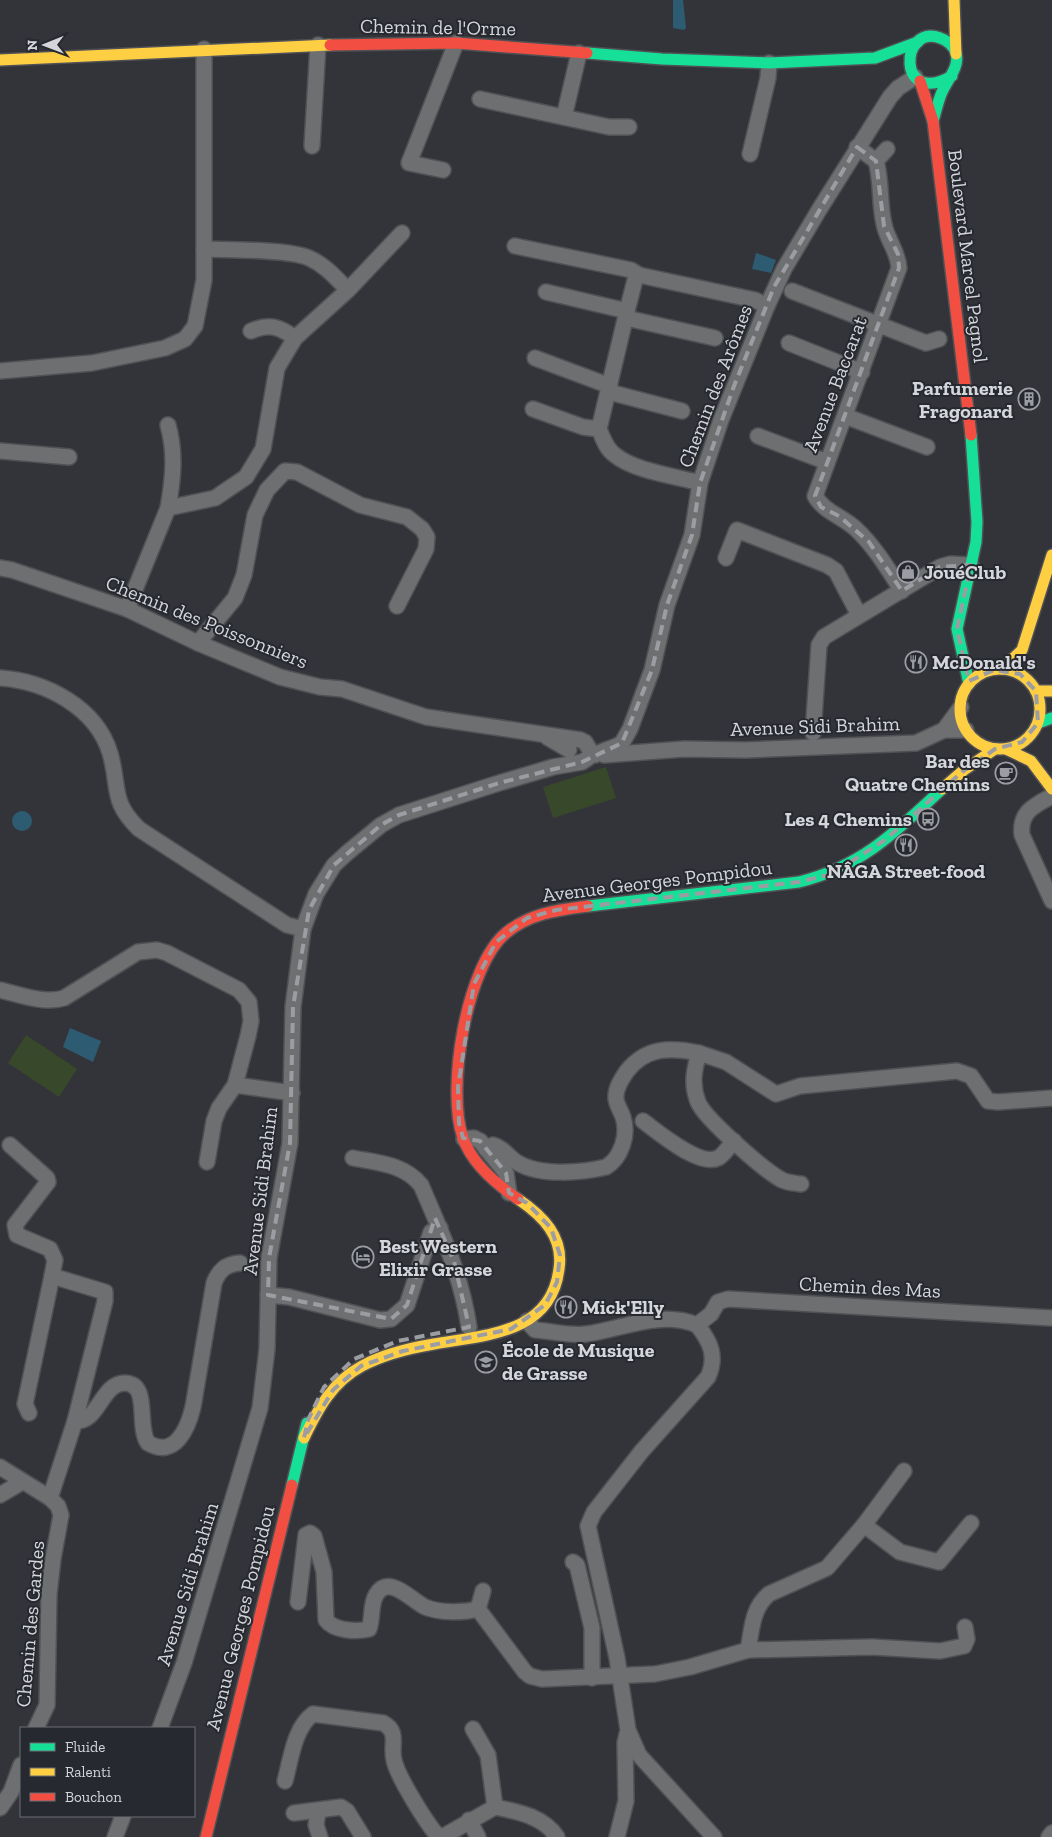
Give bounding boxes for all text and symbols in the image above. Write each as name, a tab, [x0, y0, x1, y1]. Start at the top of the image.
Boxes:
street label: Chemin de l'Orme	[360, 14, 516, 40]
north arrow	[20, 20, 70, 70]
text: N	[24, 39, 41, 51]
street label: Boulevard Marcel Pagnol	[943, 148, 993, 364]
street label: Chemin des Arômes	[673, 301, 757, 471]
street label: Avenue Baccarat	[798, 312, 872, 455]
place label: Parfumerie Fragonard	[912, 376, 1014, 423]
building icon: Parfumerie Fragonard	[1017, 387, 1041, 411]
shop icon: JouéClub	[896, 560, 920, 584]
place label: JouéClub	[924, 560, 1006, 584]
street label: Chemin des Poissonniers	[102, 570, 312, 674]
restaurant icon: McDonald's	[904, 650, 928, 674]
place label: McDonald's	[932, 650, 1036, 674]
street label: Avenue Sidi Brahim	[730, 711, 901, 741]
place label: Bar des Quatre Chemins	[845, 749, 990, 796]
cafe icon: Bar des Quatre Chemins	[994, 761, 1018, 785]
place label: Les 4 Chemins	[784, 807, 912, 831]
bus stop icon: Les 4 Chemins	[916, 807, 940, 831]
restaurant icon: NÂGA Street-food	[894, 833, 918, 857]
street label: Avenue Georges Pompidou	[541, 855, 773, 907]
place label: NÂGA Street-food	[827, 859, 986, 883]
street label: Avenue Sidi Brahim	[238, 1105, 282, 1277]
place label: Best Western Elixir Grasse	[379, 1234, 497, 1281]
hotel icon: Best Western Elixir Grasse	[351, 1245, 375, 1269]
street label: Chemin des Mas	[799, 1271, 941, 1303]
restaurant icon: Mick'Elly	[554, 1295, 578, 1319]
place label: Mick'Elly	[582, 1295, 664, 1319]
place label: École de Musique de Grasse	[502, 1338, 655, 1385]
school or university icon: École de Musique de Grasse	[474, 1350, 498, 1374]
street label: Avenue Sidi Brahim	[151, 1499, 223, 1669]
street label: Avenue Georges Pompidou	[200, 1503, 280, 1733]
street label: Chemin des Gardes	[11, 1540, 49, 1708]
legend	[20, 1727, 195, 1817]
text: Fluide	[65, 1738, 105, 1756]
text: Ralenti	[65, 1763, 111, 1781]
text: Bouchon	[65, 1788, 122, 1806]

